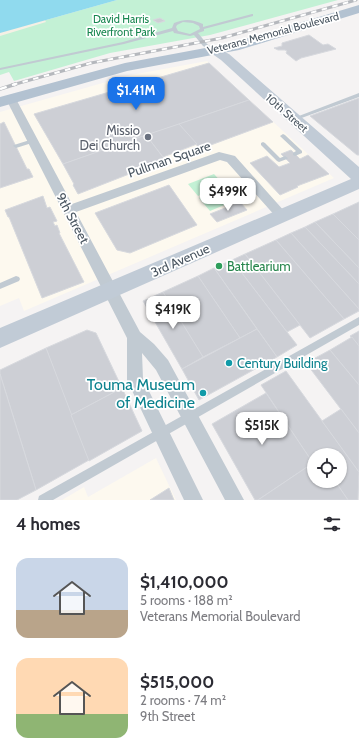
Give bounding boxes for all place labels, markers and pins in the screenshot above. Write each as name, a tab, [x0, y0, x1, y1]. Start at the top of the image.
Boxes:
pin: $1.41M	[103, 77, 169, 111]
place label: Missio Dei Church	[80, 122, 140, 153]
marker: Missio Dei Church	[143, 132, 153, 142]
pin: $499K	[200, 178, 256, 212]
place label: Battlearium	[227, 258, 291, 274]
marker: Battlearium	[214, 261, 224, 271]
pin: $419K	[145, 296, 201, 330]
place label: Century Building	[237, 355, 328, 371]
marker: Century Building	[224, 358, 234, 368]
place label: Touma Museum of Medicine	[87, 375, 195, 412]
marker: Touma Museum of Medicine	[198, 388, 208, 398]
pin: $515K	[234, 412, 290, 446]

